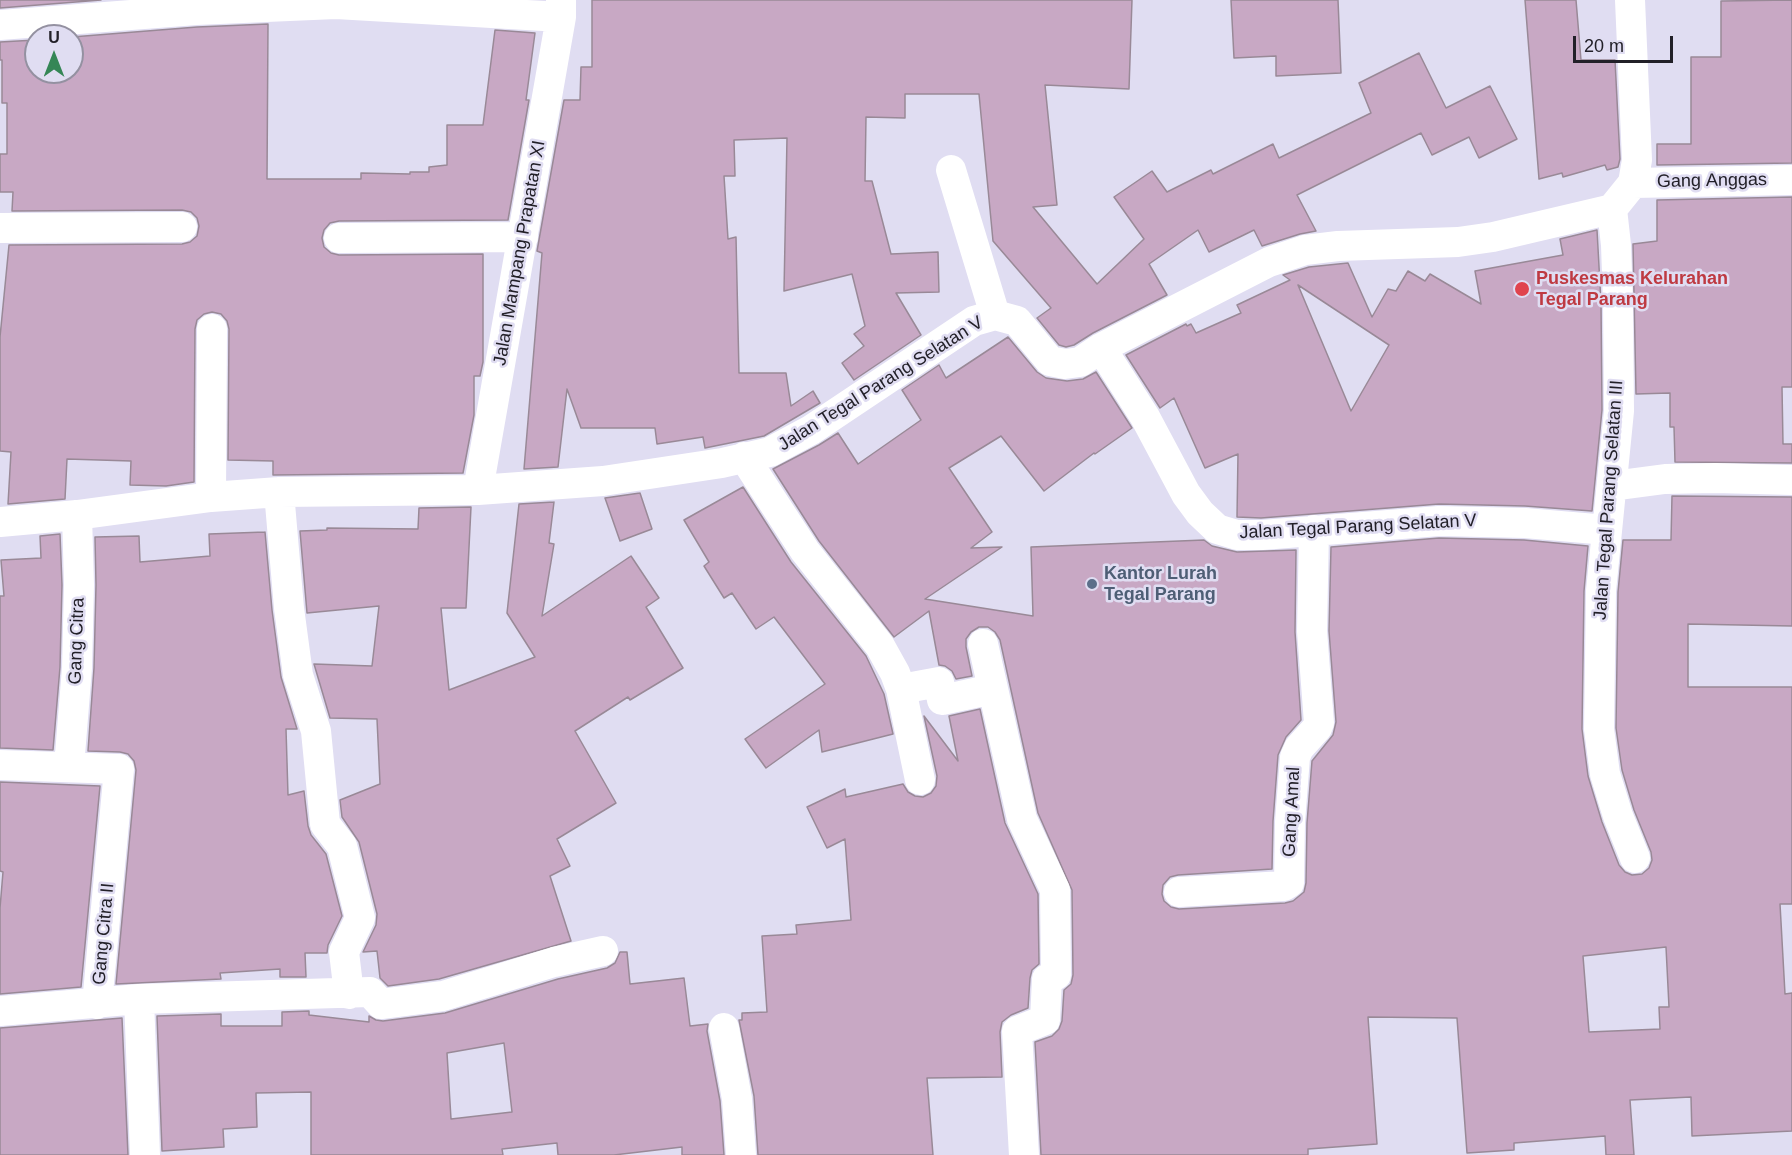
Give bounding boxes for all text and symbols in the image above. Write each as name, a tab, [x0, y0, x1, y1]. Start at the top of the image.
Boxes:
north arrow	[24, 24, 84, 84]
scale bar	[1576, 24, 1676, 62]
text: U	[48, 29, 60, 46]
text: 20 m	[1584, 36, 1624, 56]
street label: Jalan Mampang Prapatan XI	[490, 139, 550, 367]
street label: Gang Anggas	[1657, 169, 1767, 193]
place label: Puskesmas Kelurahan Tegal Parang	[1536, 268, 1728, 310]
marker: Puskesmas Kelurahan Tegal Parang	[1513, 280, 1531, 298]
street label: Jalan Tegal Parang Selatan V	[775, 312, 987, 456]
street label: Jalan Tegal Parang Selatan III	[1590, 379, 1628, 621]
street label: Jalan Tegal Parang Selatan V	[1239, 510, 1477, 544]
place label: Kantor Lurah Tegal Parang	[1104, 563, 1217, 606]
marker: Kantor Lurah Tegal Parang	[1085, 577, 1099, 591]
street label: Gang Citra	[65, 597, 89, 685]
street label: Gang Amal	[1279, 766, 1305, 858]
street label: Gang Citra II	[89, 882, 119, 986]

